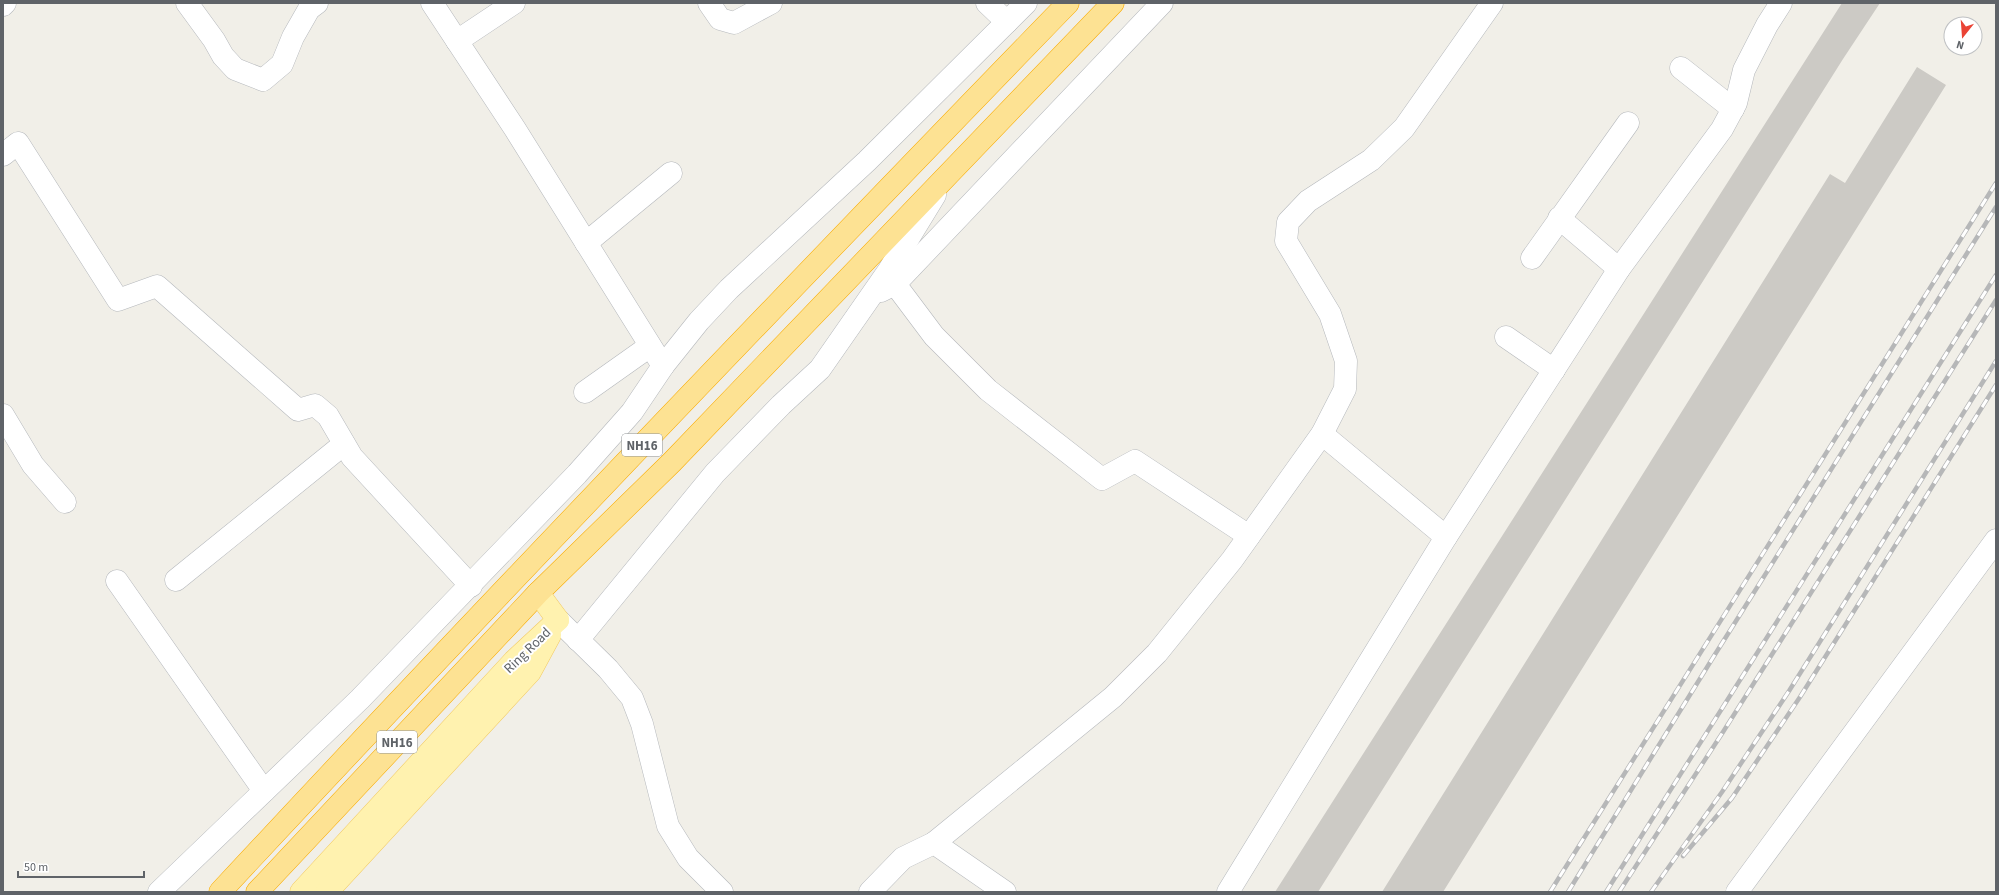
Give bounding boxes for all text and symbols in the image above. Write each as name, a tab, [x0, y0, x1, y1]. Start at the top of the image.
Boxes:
north arrow	[1943, 16, 1983, 56]
text: N	[1955, 37, 1966, 53]
road number: NH16	[622, 434, 662, 456]
street label: Ring Road	[500, 623, 556, 678]
road number: NH16	[377, 731, 417, 753]
scale bar	[18, 853, 144, 879]
text: 50 m	[24, 859, 48, 876]

